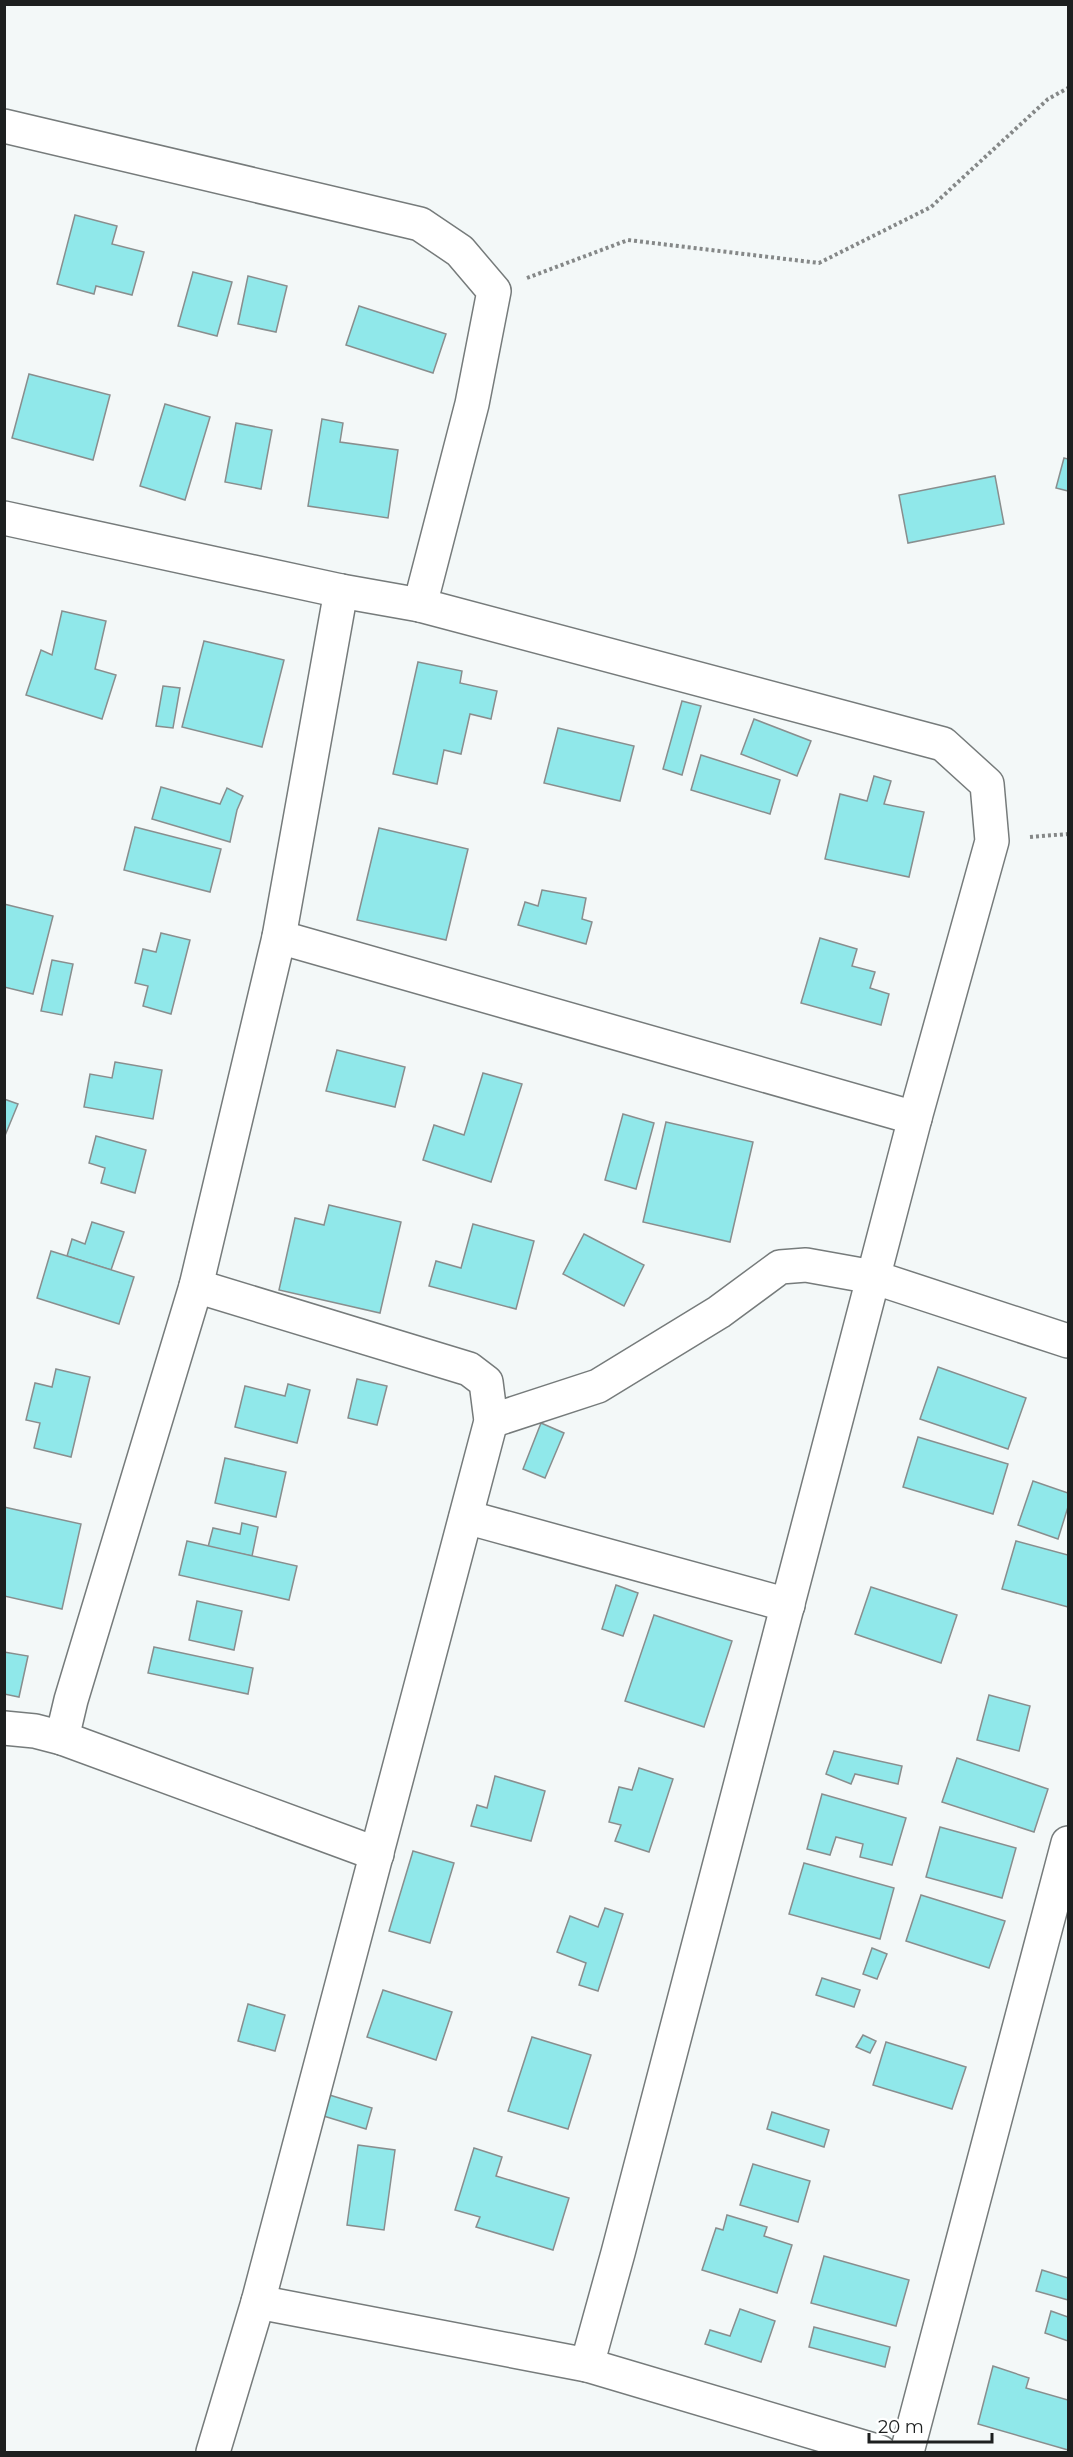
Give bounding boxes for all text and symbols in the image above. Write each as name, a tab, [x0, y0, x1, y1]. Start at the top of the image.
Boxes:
scale bar	[869, 2406, 992, 2444]
text: 20 m	[878, 2416, 924, 2438]

